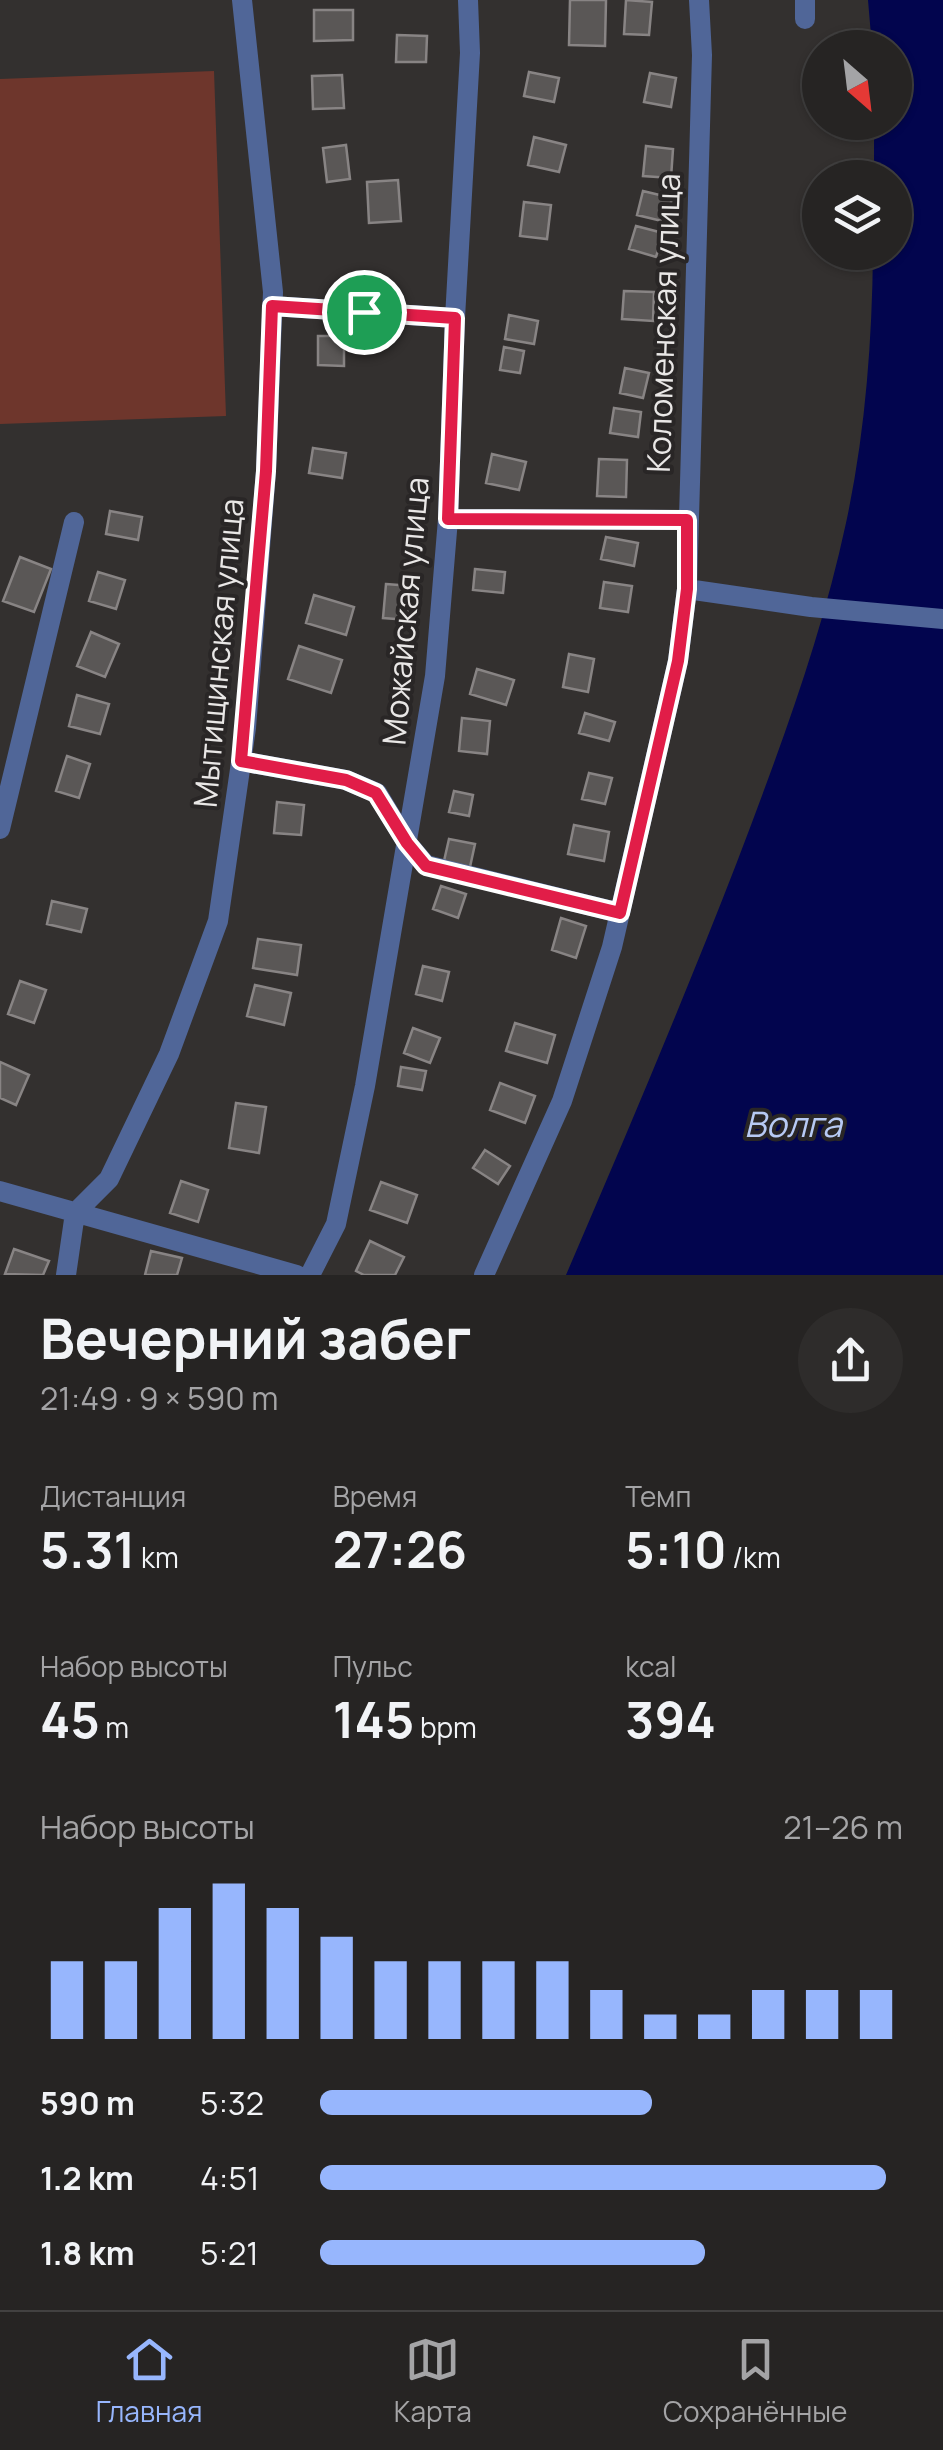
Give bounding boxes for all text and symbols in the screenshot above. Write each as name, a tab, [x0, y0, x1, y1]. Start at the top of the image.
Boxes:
north arrow	[802, 30, 912, 140]
map controls	[802, 30, 912, 270]
button: layers	[802, 160, 912, 270]
street label: Коломенская улица	[636, 173, 690, 473]
pin	[322, 270, 407, 355]
icon: arrive	[337, 285, 392, 340]
street label: Можайская улица	[371, 475, 439, 747]
street label: Мытищинская улица	[183, 497, 253, 809]
water label: Волга	[744, 1100, 843, 1148]
text: Вечерний забег	[40, 1300, 471, 1376]
button: share	[798, 1308, 903, 1413]
text: 21:49 · 9 × 590 m	[40, 1376, 278, 1420]
text: Дистанция	[40, 1477, 186, 1515]
text: Время	[333, 1477, 417, 1515]
text: Темп	[625, 1477, 691, 1515]
text: 5.31	[40, 1515, 135, 1583]
text: 27:26	[333, 1515, 467, 1583]
text: 5:10	[625, 1515, 727, 1583]
text: km	[135, 1538, 179, 1576]
text: /km	[727, 1538, 781, 1576]
text: Набор высоты	[40, 1647, 228, 1685]
text: Пульс	[333, 1647, 413, 1685]
text: kcal	[625, 1647, 676, 1685]
text: 45	[40, 1685, 100, 1753]
text: 145	[333, 1685, 414, 1753]
text: 394	[625, 1685, 716, 1753]
text: m	[100, 1708, 129, 1746]
text: bpm	[414, 1708, 477, 1746]
text: Набор высоты	[40, 1805, 255, 1849]
text: 21–26 m	[783, 1805, 903, 1849]
text: 590 m	[40, 2081, 135, 2125]
text: 5:32	[200, 2081, 264, 2125]
text: 1.2 km	[40, 2156, 134, 2200]
text: 4:51	[200, 2156, 259, 2200]
text: 1.8 km	[40, 2231, 134, 2275]
text: 5:21	[200, 2231, 259, 2275]
tab: Главная	[96, 2332, 202, 2430]
tab: Карта	[394, 2332, 472, 2430]
tab: Сохранённые	[663, 2332, 847, 2430]

